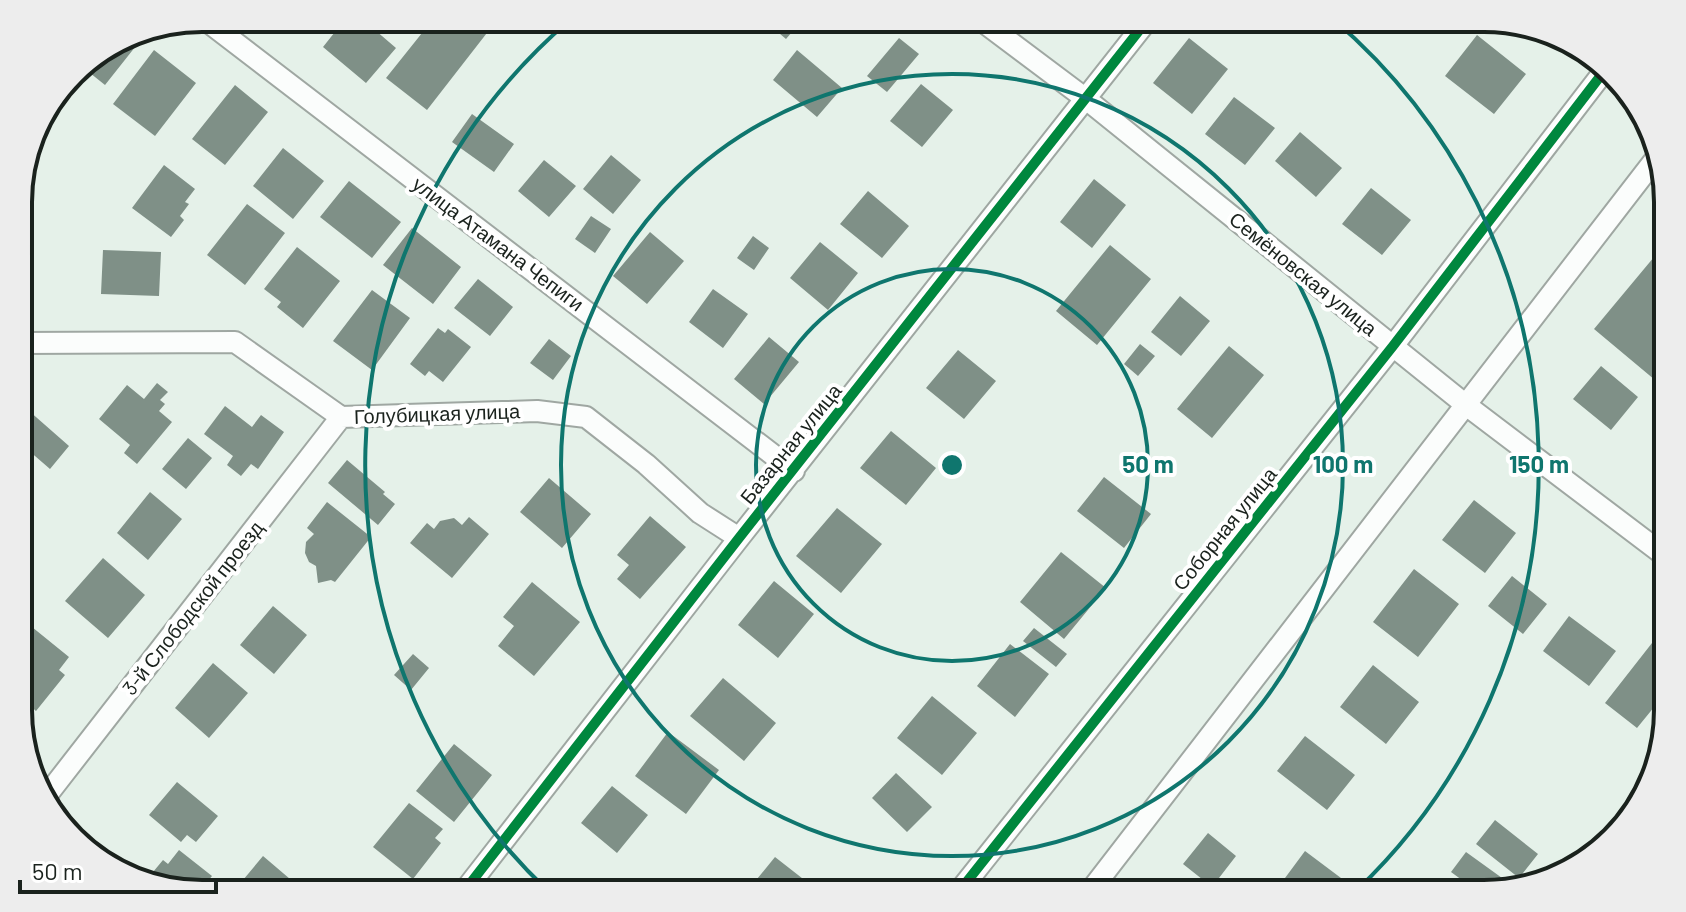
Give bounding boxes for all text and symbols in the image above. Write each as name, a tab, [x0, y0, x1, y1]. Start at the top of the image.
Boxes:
street label: улица Атамана Чепиги	[408, 171, 589, 315]
street label: Семёновская улица	[1225, 206, 1383, 341]
street label: Базарная улица	[735, 378, 846, 508]
street label: Голубицкая улица	[353, 398, 521, 428]
text: 50 m	[1122, 449, 1174, 478]
text: 100 m	[1313, 449, 1373, 478]
text: 150 m	[1509, 449, 1569, 478]
centre of rings	[938, 451, 966, 479]
street label: Соборная улица	[1167, 461, 1282, 595]
street label: 3-й Слободской проезд	[117, 515, 268, 699]
scale bar	[20, 844, 216, 894]
text: 50 m	[32, 856, 83, 885]

